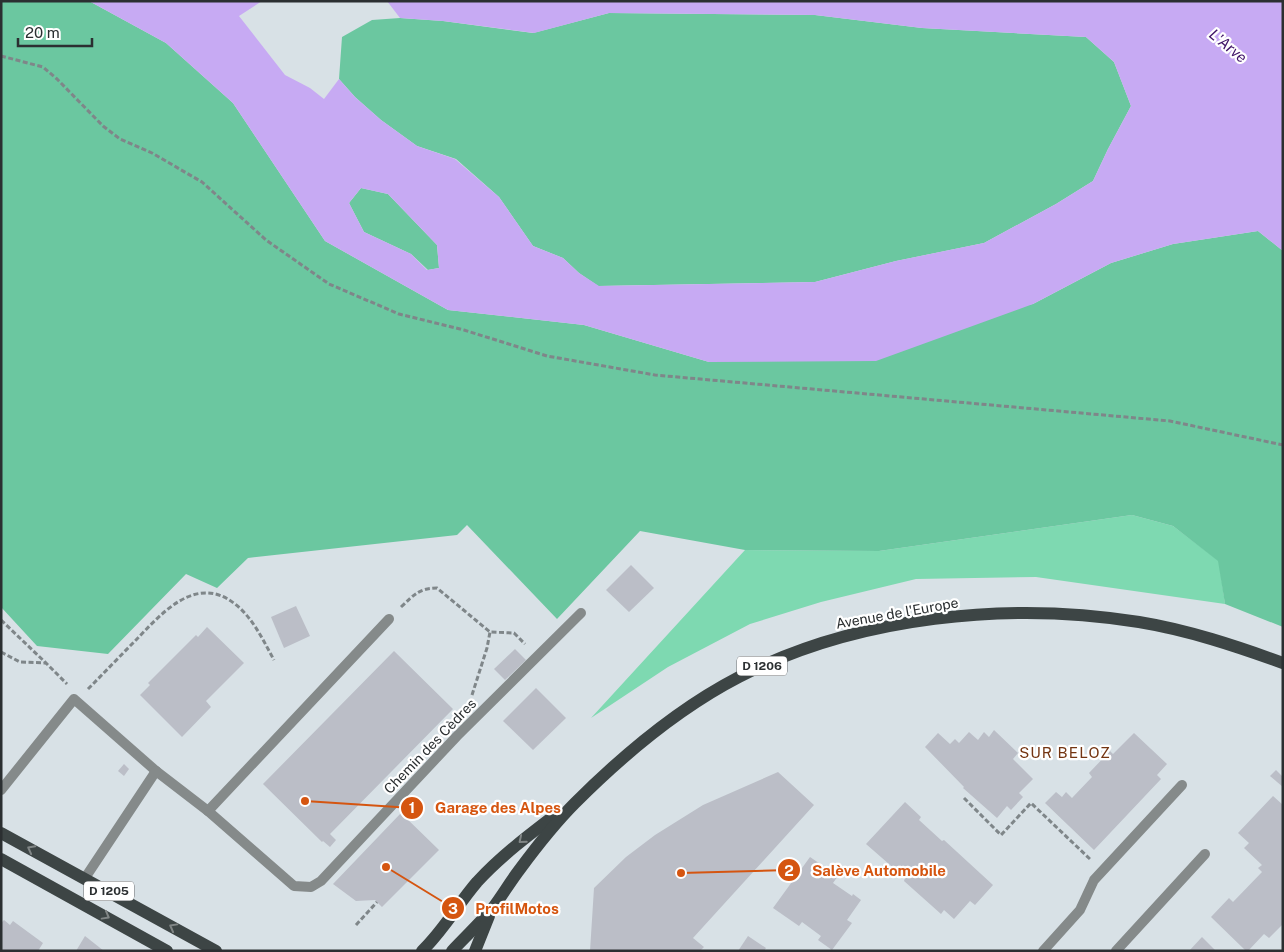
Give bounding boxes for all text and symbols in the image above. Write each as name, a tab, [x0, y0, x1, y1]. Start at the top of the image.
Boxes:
scale bar	[18, 15, 91, 47]
text: 20 m	[25, 24, 60, 41]
water label: L'Arve	[1206, 25, 1251, 66]
street label: Avenue de l'Europe	[834, 594, 960, 632]
road number: D 1206	[737, 656, 787, 676]
street label: Chemin des Cèdres	[381, 695, 479, 797]
district label: SUR BELOZ	[1019, 744, 1111, 761]
callout: Garage des Alpes	[399, 793, 571, 823]
text: 1	[409, 799, 415, 816]
text: Garage des Alpes	[435, 799, 561, 816]
one-way arrow	[519, 835, 528, 843]
one-way arrow	[27, 845, 36, 855]
callout: Salève Automobile	[777, 855, 956, 885]
text: 2	[784, 862, 794, 879]
text: Salève Automobile	[812, 862, 946, 879]
road number: D 1205	[84, 881, 134, 900]
callout: ProfilMotos	[440, 893, 569, 923]
text: 3	[448, 900, 458, 917]
text: ProfilMotos	[475, 900, 559, 917]
one-way arrow	[100, 910, 109, 920]
one-way arrow	[169, 923, 178, 933]

